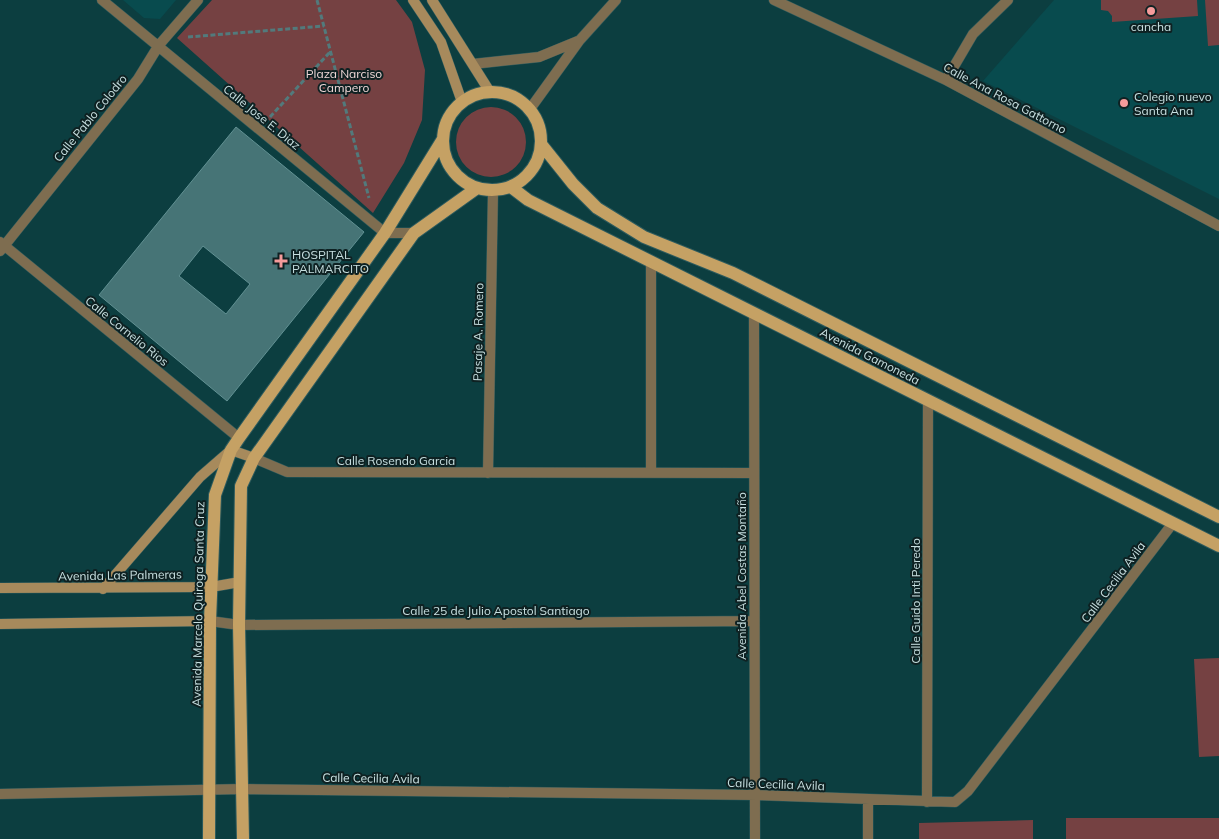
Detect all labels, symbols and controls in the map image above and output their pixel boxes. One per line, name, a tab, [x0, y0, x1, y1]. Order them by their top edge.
marker: cancha	[1145, 5, 1157, 17]
place label: cancha	[1131, 19, 1171, 34]
street label: Calle Ana Rosa Gattorno	[941, 59, 1069, 137]
park label: Plaza Narciso Campero	[306, 66, 382, 95]
street label: Calle Pablo Colodro	[50, 71, 130, 165]
street label: Calle Jose E. Diaz	[220, 81, 304, 153]
place label: Colegio nuevo Santa Ana	[1134, 89, 1212, 118]
marker: Colegio nuevo Santa Ana	[1118, 97, 1130, 109]
place label: HOSPITAL PALMARCITO	[292, 247, 369, 276]
marker: HOSPITAL PALMARCITO	[274, 254, 288, 268]
street label: Pasaje A. Romero	[470, 282, 486, 381]
street label: Calle Cornelio Rios	[82, 293, 172, 369]
street label: Avenida Gamoneda	[818, 324, 922, 388]
street label: Calle Rosendo Garcia	[337, 453, 455, 468]
street label: Avenida Abel Costas Montaño	[734, 492, 749, 660]
street label: Avenida Marcelo Quiroga Santa Cruz	[189, 501, 207, 707]
street label: Calle Guido Inti Peredo	[908, 538, 923, 664]
street label: Calle Cecilia Avila	[1078, 539, 1148, 625]
street label: Avenida Las Palmeras	[58, 566, 182, 584]
street label: Calle 25 de Julio Apostol Santiago	[402, 603, 590, 618]
street label: Calle Cecilia Avila	[322, 770, 420, 786]
street label: Calle Cecilia Avila	[727, 775, 825, 793]

